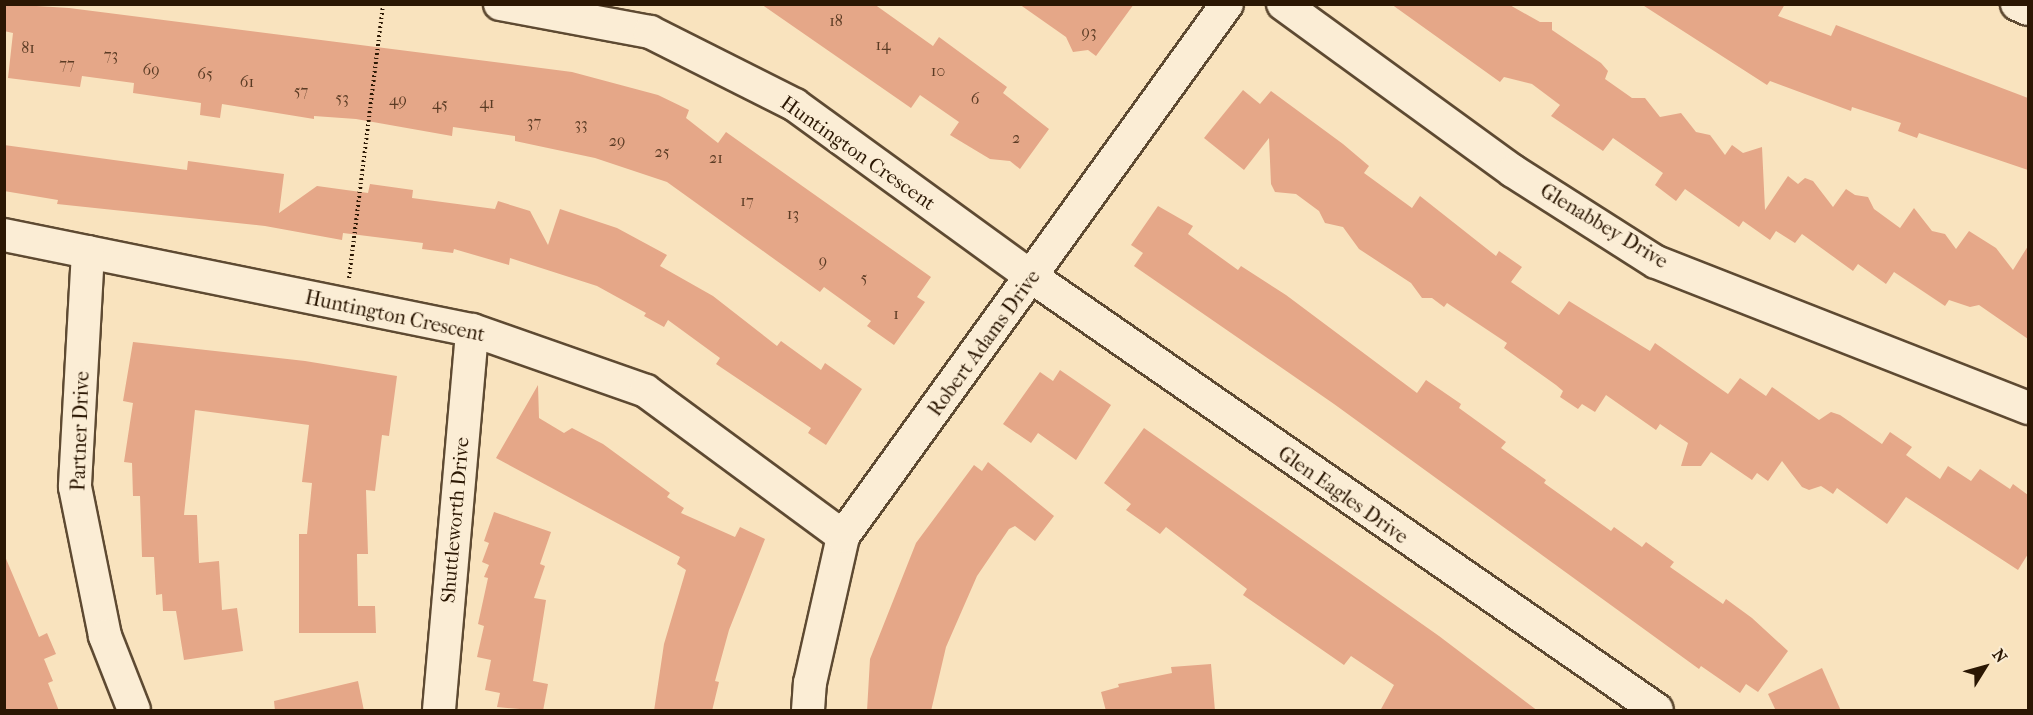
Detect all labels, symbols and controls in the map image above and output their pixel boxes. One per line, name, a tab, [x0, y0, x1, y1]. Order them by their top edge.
house number: 18	[829, 11, 843, 31]
house number: 93	[1082, 22, 1096, 42]
house number: 14	[875, 35, 891, 55]
house number: 81	[21, 38, 35, 58]
house number: 73	[104, 45, 118, 65]
house number: 77	[59, 54, 75, 74]
house number: 69	[142, 60, 160, 80]
house number: 10	[931, 61, 945, 81]
house number: 65	[197, 64, 213, 84]
house number: 61	[240, 72, 254, 92]
house number: 57	[294, 81, 308, 101]
house number: 53	[335, 88, 349, 108]
house number: 6	[971, 89, 979, 109]
house number: 49	[389, 90, 407, 110]
street label: Huntington Crescent	[776, 91, 940, 215]
house number: 41	[479, 93, 495, 113]
house number: 45	[432, 94, 448, 114]
house number: 37	[527, 112, 541, 132]
house number: 33	[574, 114, 588, 134]
house number: 2	[1012, 128, 1020, 148]
house number: 29	[609, 131, 625, 151]
house number: 25	[654, 142, 670, 162]
house number: 21	[709, 148, 723, 168]
street label: Glenabbey Drive	[1536, 178, 1672, 274]
house number: 17	[740, 191, 754, 211]
house number: 13	[787, 204, 799, 224]
house number: 9	[819, 251, 827, 271]
street label: Robert Adams Drive	[923, 265, 1045, 421]
house number: 5	[861, 268, 867, 288]
street label: Huntington Crescent	[303, 285, 487, 347]
house number: 1	[893, 304, 899, 324]
street label: Partner Drive	[66, 371, 94, 491]
street label: Shuttleworth Drive	[436, 436, 474, 604]
street label: Glen Eagles Drive	[1273, 441, 1413, 549]
north arrow	[1955, 637, 2015, 697]
text: N	[1989, 645, 2011, 666]

